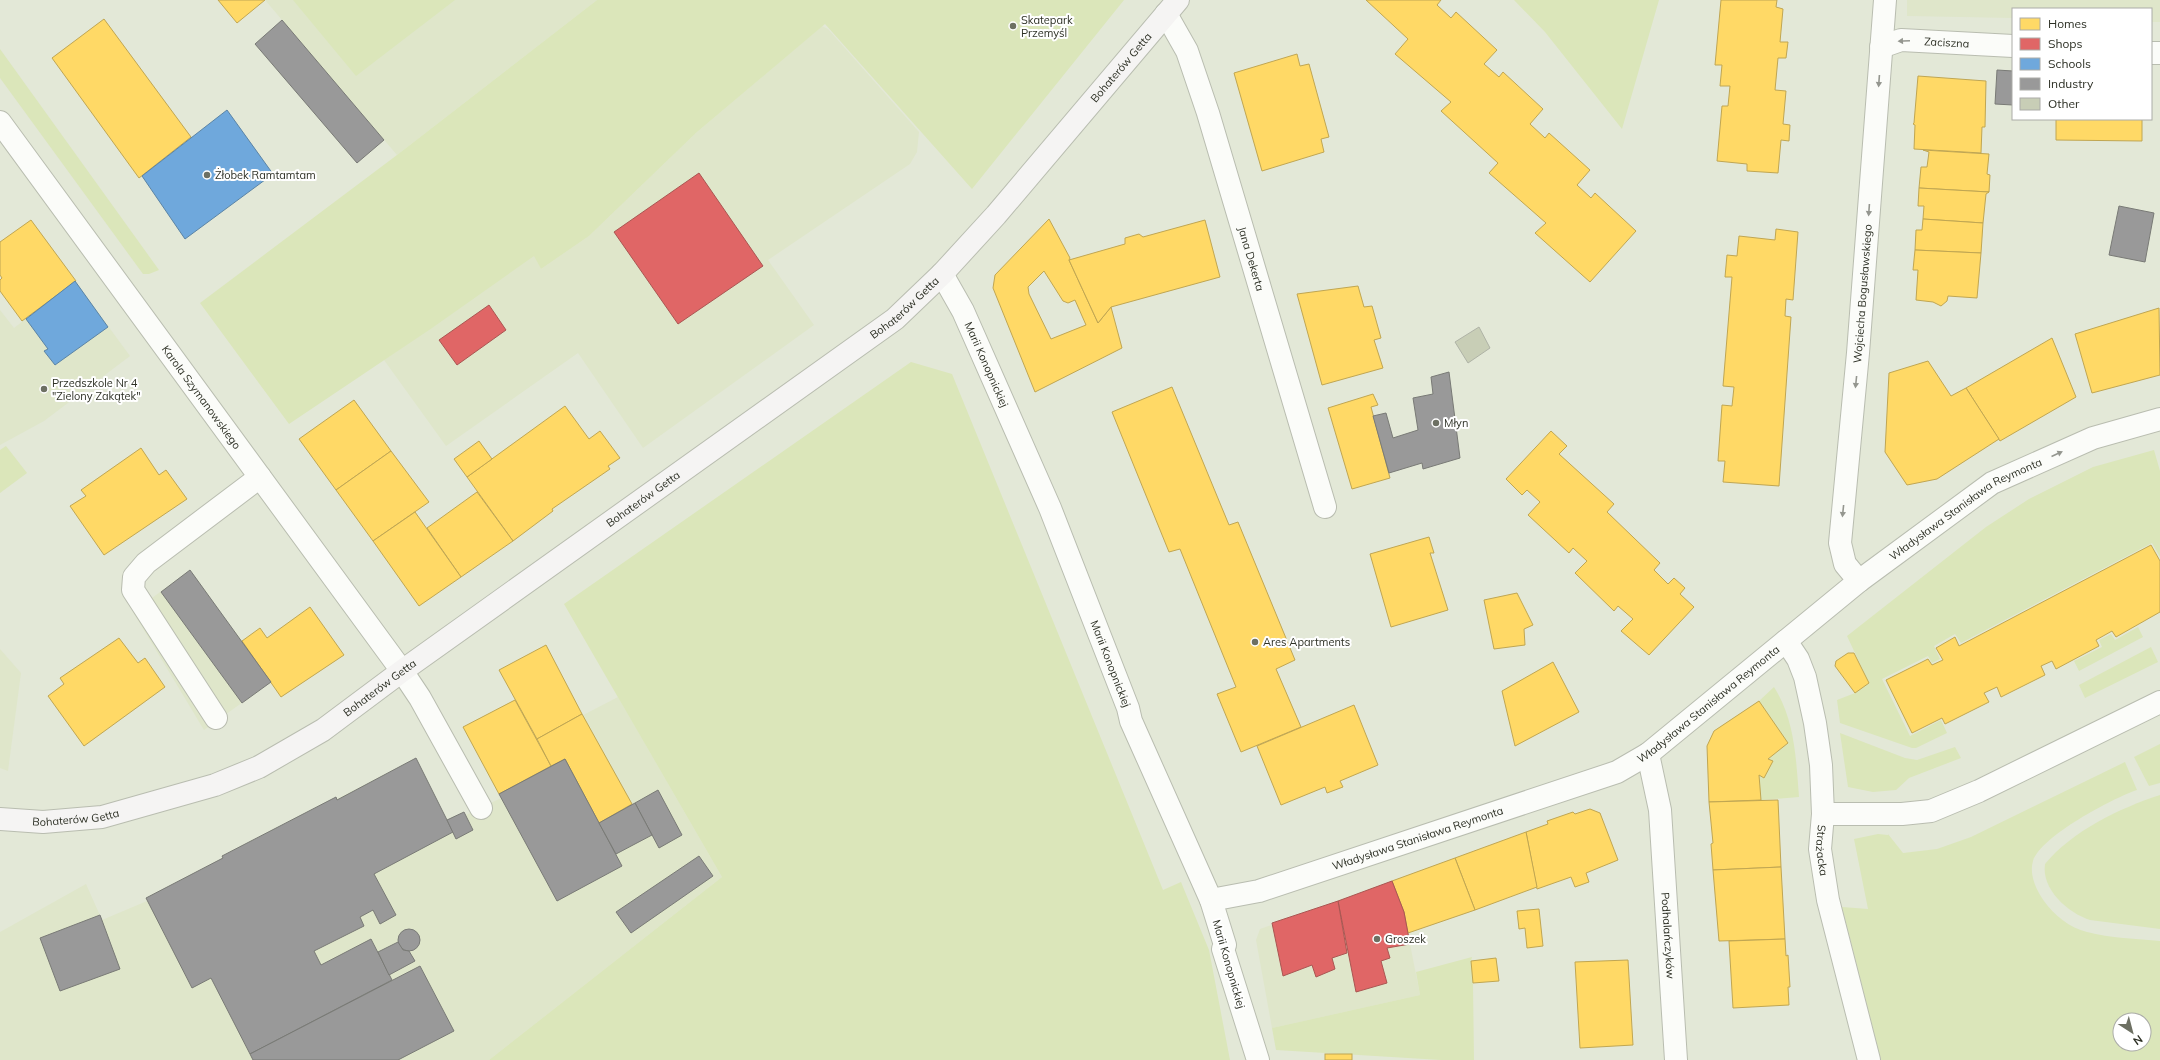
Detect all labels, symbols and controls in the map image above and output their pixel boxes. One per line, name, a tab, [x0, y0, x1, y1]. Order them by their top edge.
legend	[2012, 8, 2152, 120]
place label: Skatepark Przemyśl	[1021, 13, 1073, 40]
text: Homes	[2048, 16, 2087, 31]
marker: Skatepark Przemyśl	[1008, 21, 1018, 31]
street label: Bohaterów Getta	[1087, 30, 1155, 105]
street label: Zaciszna	[1924, 34, 1970, 51]
text: Shops	[2048, 36, 2083, 51]
one-way arrow	[1897, 38, 1910, 44]
text: Schools	[2048, 56, 2091, 71]
one-way arrow	[1875, 75, 1882, 87]
text: Industry	[2048, 76, 2094, 91]
text: Other	[2048, 96, 2080, 111]
place label: Żłobek Ramtamtam	[215, 168, 316, 182]
marker: Żłobek Ramtamtam	[202, 170, 212, 180]
one-way arrow	[1866, 204, 1873, 216]
street label: Wojciecha Bogusławskiego	[1850, 224, 1875, 364]
street label: Jana Dekerta	[1235, 225, 1267, 293]
street label: Bohaterów Getta	[867, 274, 942, 342]
street label: Marii Konopnickiej	[962, 320, 1012, 409]
street label: Karola Szymanowskiego	[159, 342, 244, 452]
place label: Przedszkole Nr 4 "Zielony Zakątek"	[52, 376, 140, 403]
one-way arrow	[1852, 376, 1859, 388]
marker: Przedszkole Nr 4 "Zielony Zakątek"	[39, 384, 49, 394]
place label: Młyn	[1444, 416, 1468, 430]
marker: Młyn	[1431, 418, 1441, 428]
one-way arrow	[2051, 451, 2062, 457]
street label: Władysława Stanisława Reymonta	[1887, 455, 2044, 563]
street label: Bohaterów Getta	[603, 468, 683, 530]
one-way arrow	[1840, 505, 1846, 517]
street label: Marii Konopnickiej	[1087, 618, 1134, 709]
place label: Ares Apartments	[1263, 635, 1350, 649]
marker: Ares Apartments	[1250, 637, 1260, 647]
street label: Władysława Stanisława Reymonta	[1634, 642, 1782, 766]
street label: Bohaterów Getta	[341, 656, 419, 719]
street label: Władysława Stanisława Reymonta	[1330, 803, 1505, 873]
street label: Bohaterów Getta	[32, 806, 121, 829]
street label: Strażacka	[1813, 824, 1831, 877]
street label: Podhalańczyków	[1658, 892, 1678, 980]
street label: Marii Konopnickiej	[1210, 918, 1248, 1010]
place label: Groszek	[1385, 932, 1426, 946]
marker: Groszek	[1372, 934, 1382, 944]
north arrow	[2112, 1012, 2152, 1052]
text: N	[2130, 1032, 2145, 1048]

